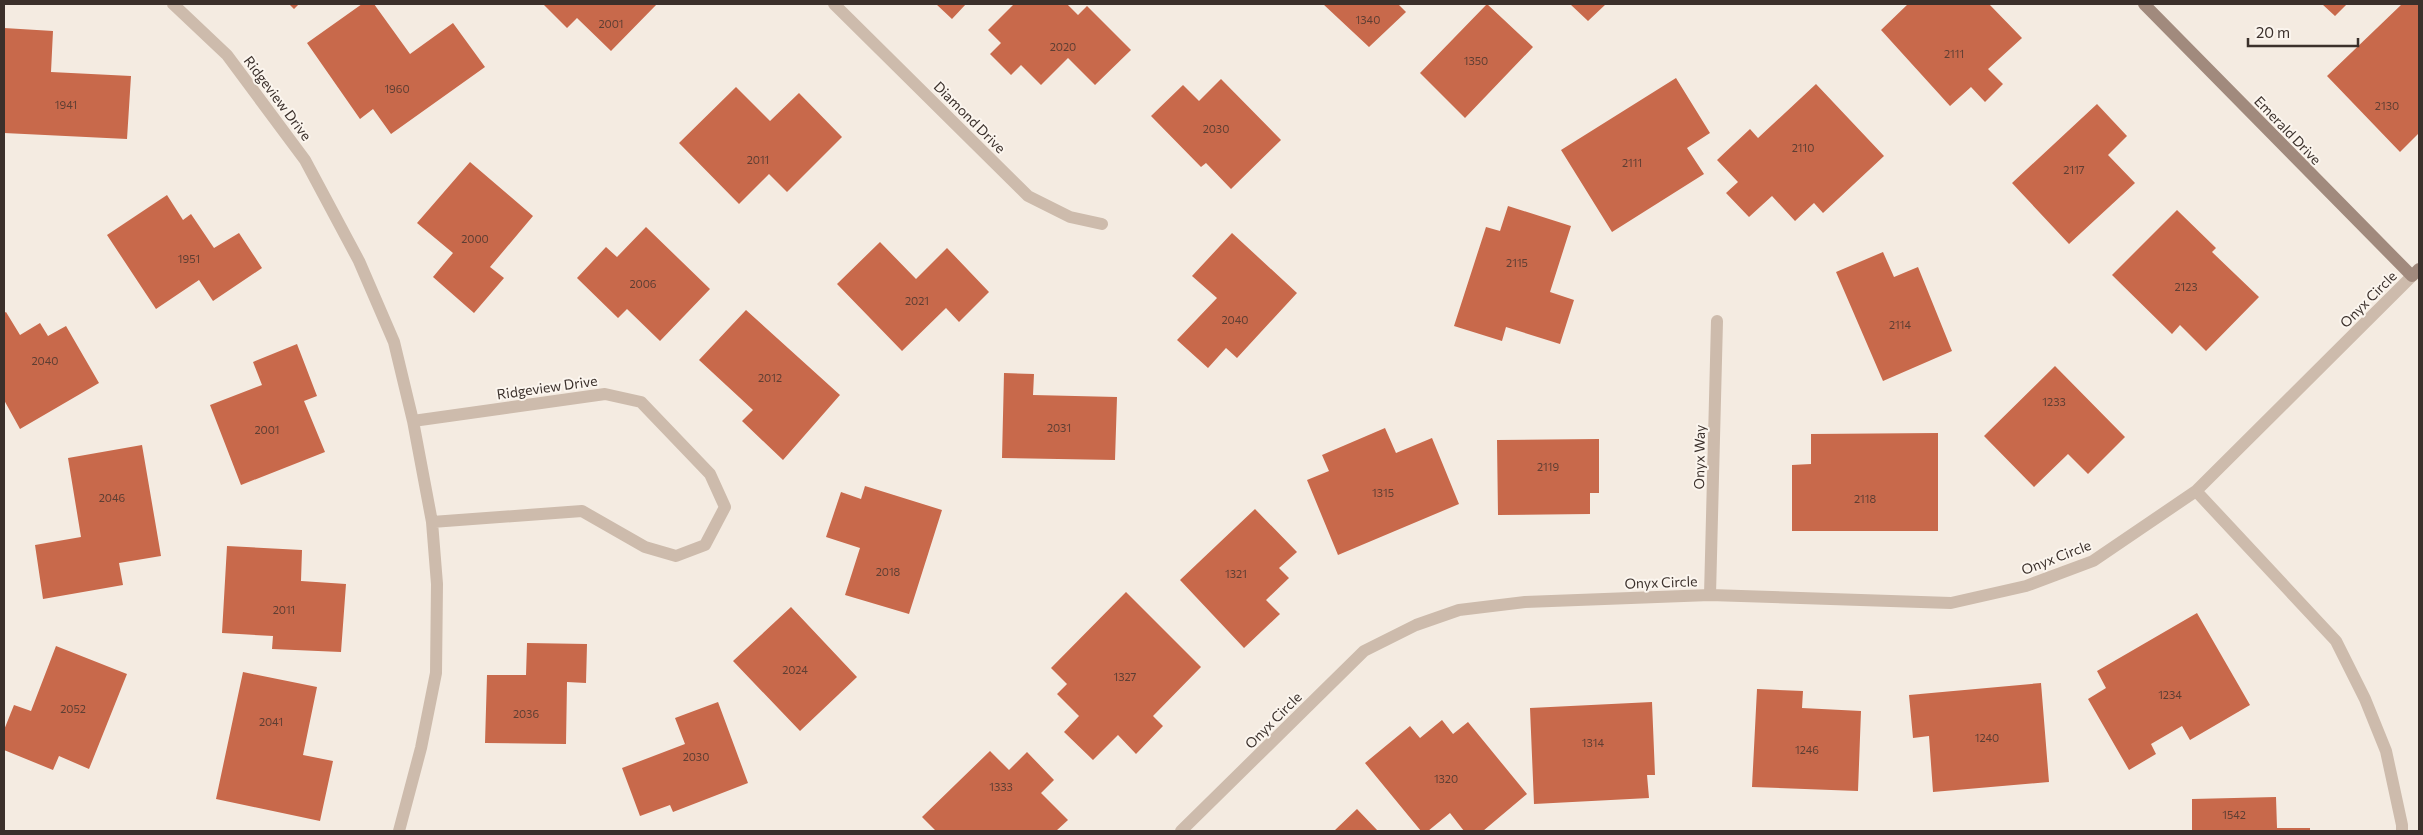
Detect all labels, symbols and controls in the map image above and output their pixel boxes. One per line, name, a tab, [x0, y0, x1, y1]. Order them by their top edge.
house number: 1340	[1356, 13, 1380, 26]
scale bar	[2248, 15, 2358, 47]
house number: 2001	[598, 17, 624, 30]
text: 20 m	[2256, 23, 2290, 41]
house number: 2020	[1050, 40, 1076, 53]
house number: 2111	[1944, 47, 1964, 60]
street label: Ridgeview Drive	[241, 52, 315, 144]
house number: 1350	[1464, 54, 1488, 67]
street label: Diamond Drive	[931, 78, 1009, 156]
house number: 1960	[384, 82, 410, 95]
street label: Emerald Drive	[2251, 92, 2325, 168]
house number: 1941	[55, 98, 77, 111]
house number: 2130	[2375, 99, 2399, 112]
house number: 2030	[1203, 122, 1229, 135]
house number: 2110	[1792, 141, 1814, 154]
house number: 2011	[747, 153, 769, 166]
house number: 2111	[1622, 156, 1642, 169]
house number: 2117	[2063, 163, 2085, 176]
house number: 2000	[461, 232, 489, 245]
house number: 1951	[178, 252, 200, 265]
house number: 2115	[1506, 256, 1528, 269]
street label: Onyx Circle	[2336, 267, 2400, 331]
house number: 2006	[629, 277, 657, 290]
house number: 2123	[2174, 280, 2198, 293]
house number: 2021	[905, 294, 929, 307]
house number: 2040	[1221, 313, 1249, 326]
house number: 2114	[1889, 318, 1911, 331]
house number: 2040	[31, 354, 59, 367]
house number: 2012	[758, 371, 782, 384]
street label: Ridgeview Drive	[496, 372, 598, 402]
house number: 1233	[2042, 395, 2066, 408]
house number: 2031	[1047, 421, 1071, 434]
house number: 2001	[254, 423, 280, 436]
street label: Onyx Way	[1690, 425, 1708, 489]
house number: 2119	[1537, 460, 1559, 473]
house number: 1315	[1372, 486, 1394, 499]
house number: 2046	[99, 491, 126, 504]
house number: 2118	[1854, 492, 1876, 505]
street label: Onyx Circle	[2019, 536, 2093, 578]
house number: 2018	[876, 565, 901, 578]
house number: 1321	[1225, 567, 1247, 580]
street label: Onyx Circle	[1624, 572, 1698, 592]
house number: 2011	[273, 603, 295, 616]
house number: 2024	[782, 663, 808, 676]
house number: 1327	[1114, 670, 1137, 683]
street label: Onyx Circle	[1241, 688, 1305, 752]
house number: 1234	[2158, 688, 2182, 701]
house number: 2052	[60, 702, 86, 715]
house number: 2036	[513, 707, 539, 720]
house number: 2041	[259, 715, 283, 728]
house number: 1240	[1975, 731, 1999, 744]
house number: 1314	[1582, 736, 1605, 749]
house number: 1246	[1795, 743, 1819, 756]
house number: 2030	[683, 750, 709, 763]
house number: 1320	[1434, 772, 1458, 785]
house number: 1333	[989, 780, 1013, 793]
house number: 1542	[2222, 808, 2246, 821]

